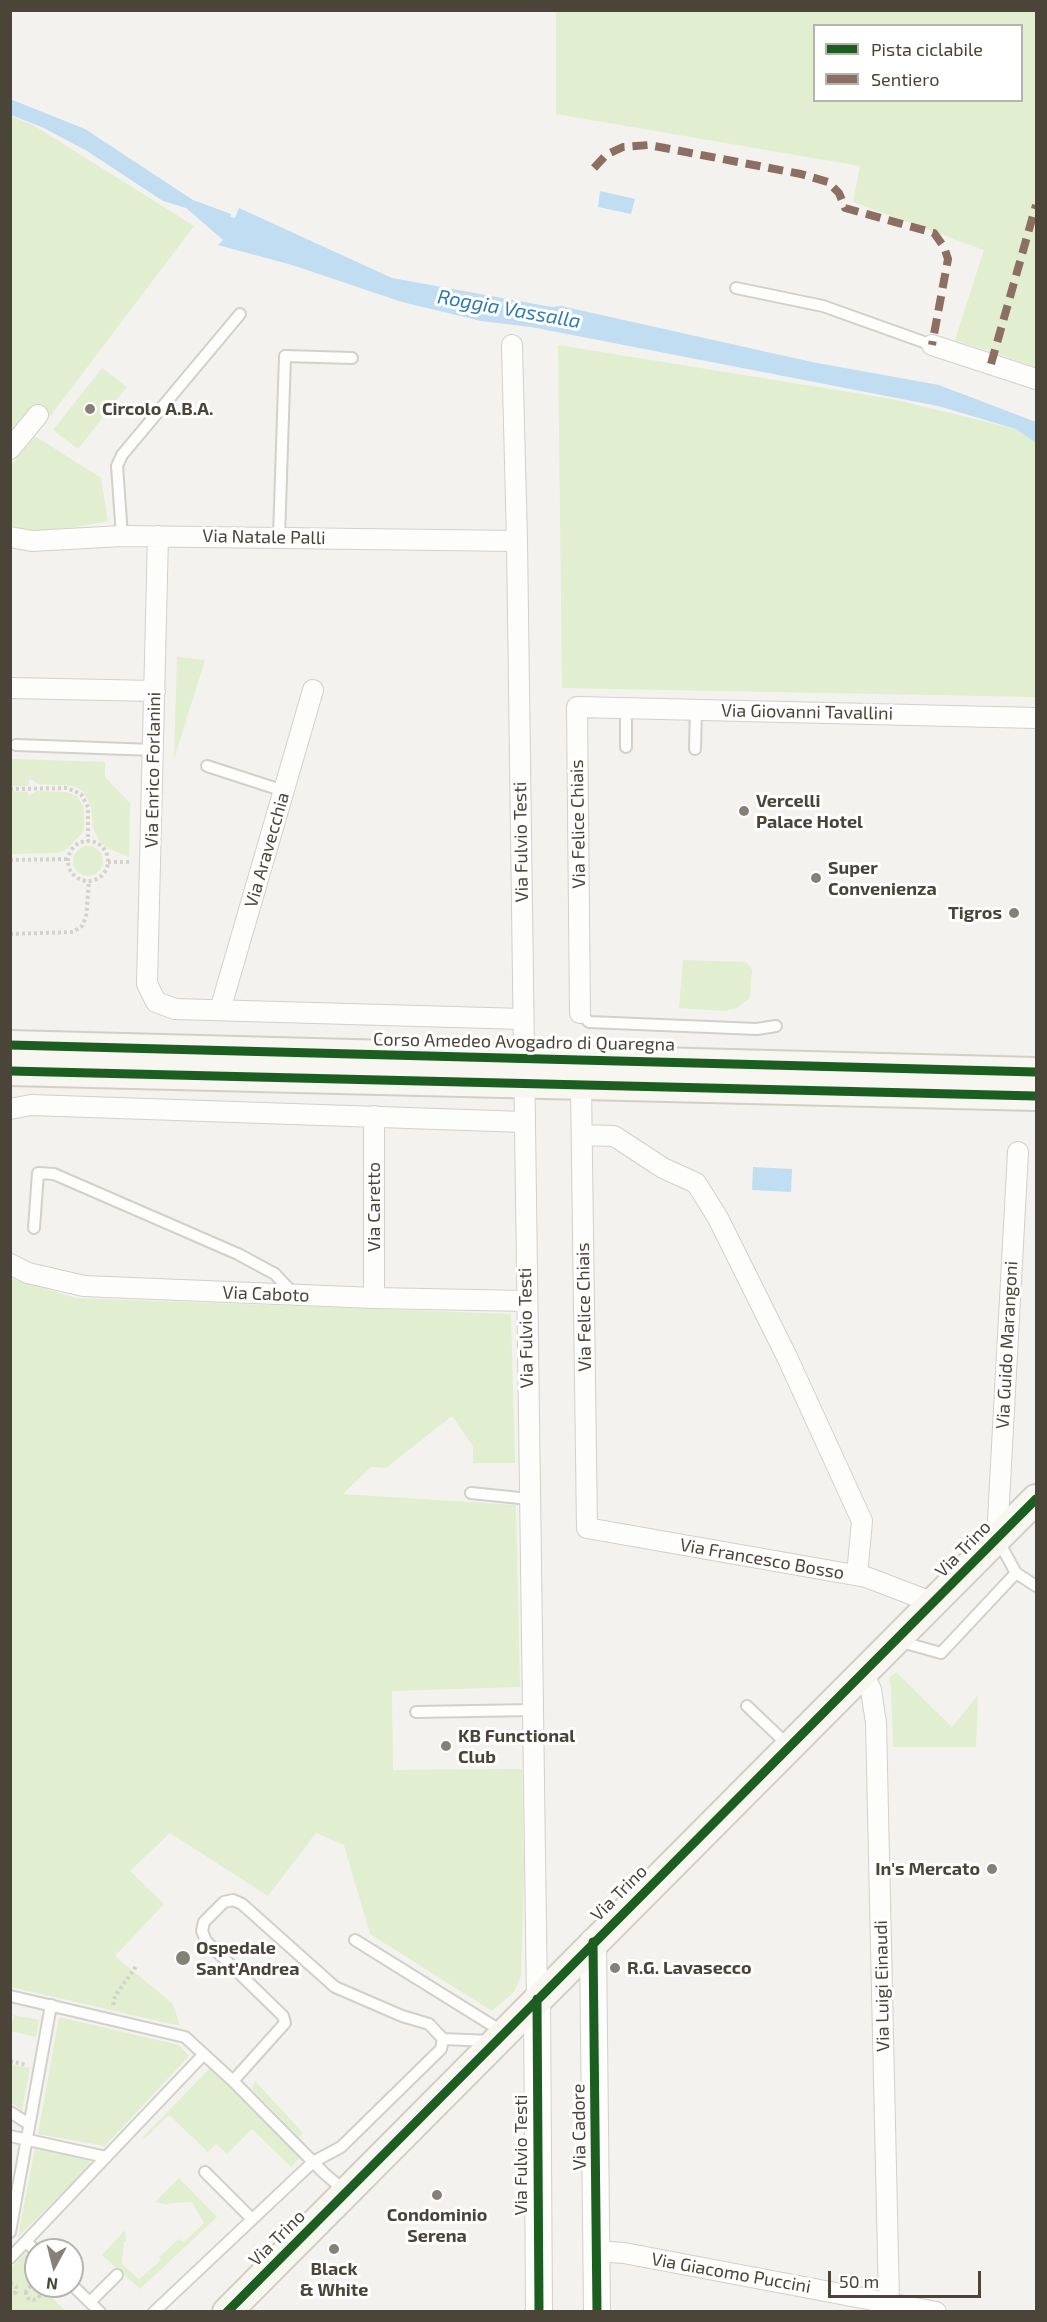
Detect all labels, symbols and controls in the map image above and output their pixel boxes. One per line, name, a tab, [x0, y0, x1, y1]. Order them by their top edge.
legend	[813, 24, 1023, 102]
text: Pista ciclabile	[871, 38, 983, 60]
text: Sentiero	[871, 68, 939, 90]
water label: Roggia Vassalla	[435, 285, 583, 333]
place label: Circolo A.B.A.	[102, 398, 213, 420]
marker: Circolo A.B.A.	[83, 402, 97, 416]
street label: Via Natale Palli	[202, 525, 326, 549]
street label: Via Enrico Forlanini	[141, 692, 165, 848]
street label: Via Giovanni Tavallini	[721, 700, 893, 724]
street label: Via Felice Chiais	[566, 759, 590, 889]
street label: Via Fulvio Testi	[509, 781, 533, 903]
street label: Via Aravecchia	[240, 790, 294, 910]
place label: Vercelli Palace Hotel	[756, 790, 863, 832]
marker: Vercelli Palace Hotel	[737, 804, 751, 818]
place label: Super Convenienza	[828, 857, 937, 900]
marker: Super Convenienza	[809, 871, 823, 885]
place label: Tigros	[948, 902, 1002, 924]
marker: Tigros	[1007, 906, 1021, 920]
street label: Corso Amedeo Avogadro di Quaregna	[373, 1029, 675, 1055]
street label: Via Caretto	[363, 1162, 385, 1252]
street label: Via Felice Chiais	[572, 1242, 596, 1372]
street label: Via Guido Marangoni	[992, 1260, 1022, 1430]
street label: Via Fulvio Testi	[514, 1267, 538, 1389]
street label: Via Caboto	[222, 1282, 310, 1306]
street label: Via Trino	[931, 1516, 995, 1582]
street label: Via Francesco Bosso	[678, 1534, 846, 1584]
place label: KB Functional Club	[458, 1725, 575, 1768]
marker: KB Functional Club	[439, 1739, 453, 1753]
place label: In's Mercato	[875, 1858, 980, 1880]
street label: Via Trino	[586, 1860, 652, 1926]
marker: In's Mercato	[985, 1862, 999, 1876]
street label: Via Luigi Einaudi	[870, 1920, 894, 2052]
place label: Ospedale Sant'Andrea	[196, 1937, 299, 1980]
marker: Ospedale Sant'Andrea	[174, 1949, 192, 1967]
place label: R.G. Lavasecco	[627, 1957, 752, 1979]
marker: R.G. Lavasecco	[608, 1961, 622, 1975]
street label: Via Cadore	[567, 2083, 591, 2171]
street label: Via Fulvio Testi	[510, 2095, 532, 2215]
marker: Condominio Serena	[430, 2188, 444, 2202]
place label: Condominio Serena	[387, 2204, 487, 2246]
street label: Via Trino	[244, 2205, 310, 2271]
north arrow	[24, 2238, 84, 2298]
marker: Black & White	[327, 2242, 341, 2256]
street label: Via Giacomo Puccini	[650, 2248, 812, 2298]
place label: Black & White	[300, 2258, 368, 2300]
scale bar	[831, 2259, 984, 2297]
text: 50 m	[839, 2270, 879, 2292]
text: N	[45, 2274, 59, 2295]

